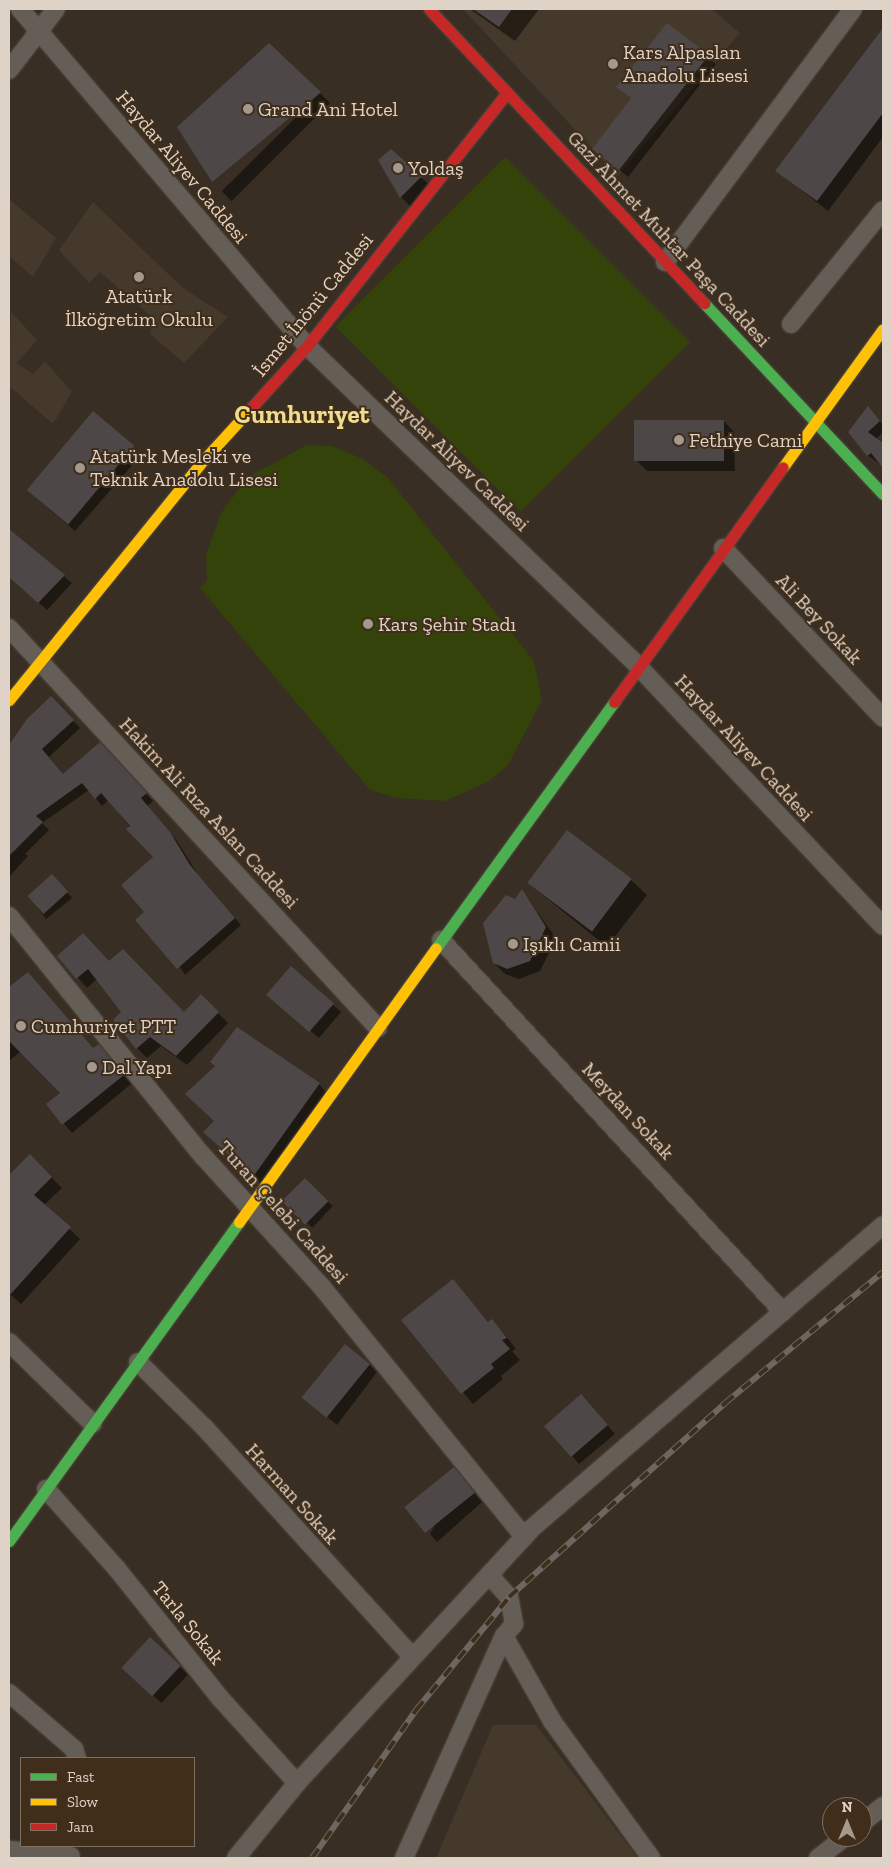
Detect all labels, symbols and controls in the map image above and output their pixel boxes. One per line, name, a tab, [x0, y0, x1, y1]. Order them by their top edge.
place label: Kars Alpaslan Anadolu Lisesi	[623, 40, 748, 87]
marker: Kars Alpaslan Anadolu Lisesi	[607, 58, 619, 70]
street label: Haydar Aliyev Caddesi	[111, 85, 253, 249]
place label: Grand Ani Hotel	[258, 97, 398, 121]
marker: Grand Ani Hotel	[242, 103, 254, 115]
street label: Gazi Ahmet Muhtar Paşa Caddesi	[562, 126, 776, 352]
place label: Yoldaş	[408, 156, 464, 180]
marker: Yoldaş	[392, 162, 404, 174]
street label: İsmet İnönü Caddesi	[248, 229, 378, 381]
marker: Atatürk İlköğretim Okulu	[133, 271, 145, 283]
place label: Atatürk İlköğretim Okulu	[65, 285, 213, 332]
street label: Haydar Aliyev Caddesi	[379, 385, 535, 537]
district label: Cumhuriyet	[235, 399, 369, 429]
place label: Fethiye Cami	[689, 428, 802, 452]
marker: Fethiye Cami	[673, 434, 685, 446]
place label: Atatürk Mesleki ve Teknik Anadolu Lisesi	[90, 444, 278, 491]
marker: Atatürk Mesleki ve Teknik Anadolu Lisesi	[74, 462, 86, 474]
street label: Ali Bey Sokak	[771, 569, 867, 669]
place label: Kars Şehir Stadı	[378, 612, 516, 636]
marker: Kars Şehir Stadı	[362, 618, 374, 630]
street label: Haydar Aliyev Caddesi	[669, 669, 819, 827]
street label: Hakim Ali Rıza Aslan Caddesi	[114, 712, 304, 914]
place label: Işıklı Camii	[523, 932, 621, 956]
marker: Işıklı Camii	[507, 938, 519, 950]
place label: Cumhuriyet PTT	[31, 1014, 176, 1038]
marker: Cumhuriyet PTT	[15, 1020, 27, 1032]
place label: Dal Yapı	[102, 1055, 173, 1079]
street label: Meydan Sokak	[577, 1057, 679, 1165]
marker: Dal Yapı	[86, 1061, 98, 1073]
street label: Turan Çelebi Caddesi	[213, 1136, 353, 1288]
street label: Harman Sokak	[241, 1439, 343, 1549]
street label: Tarla Sokak	[147, 1576, 229, 1670]
legend	[20, 1757, 195, 1847]
text: Fast	[67, 1768, 95, 1786]
text: Slow	[67, 1793, 98, 1811]
north arrow	[822, 1797, 872, 1847]
text: N	[842, 1799, 852, 1816]
text: Jam	[67, 1818, 94, 1836]

